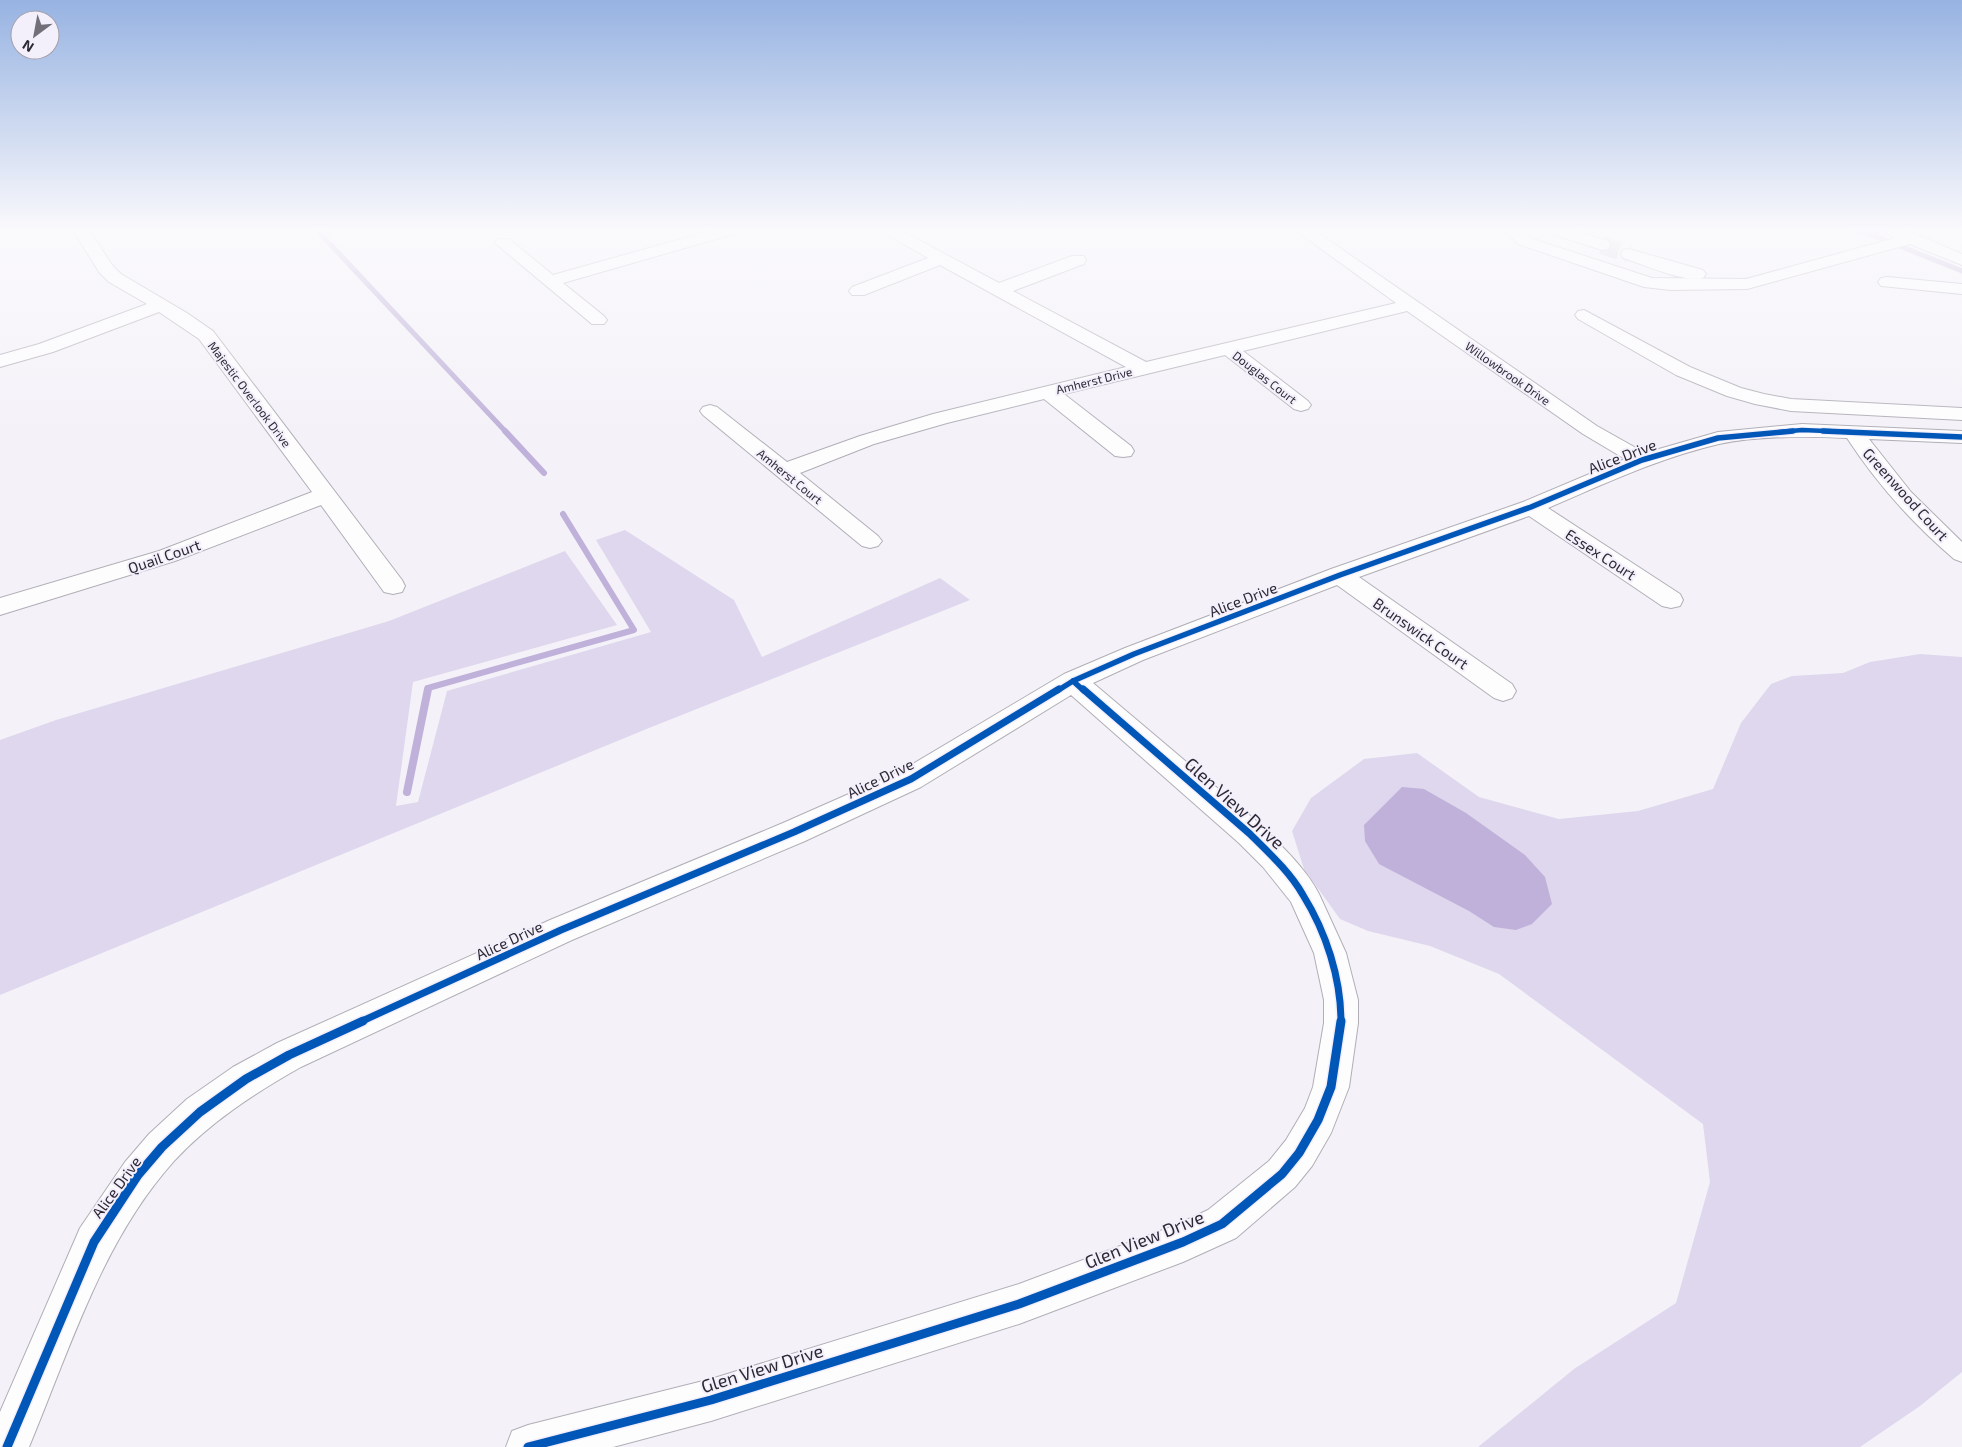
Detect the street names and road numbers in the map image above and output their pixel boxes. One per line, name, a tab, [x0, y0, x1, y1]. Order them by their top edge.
street label: Majestic Overlook Drive	[205, 338, 294, 450]
street label: Willowbrook Drive	[1463, 338, 1553, 408]
street label: Douglas Court	[1230, 348, 1300, 407]
street label: Amherst Drive	[1054, 364, 1134, 396]
street label: Alice Drive	[1585, 435, 1659, 477]
street label: Greenwood Court	[1860, 444, 1953, 544]
street label: Amherst Court	[755, 446, 826, 507]
street label: Essex Court	[1562, 525, 1640, 584]
street label: Quail Court	[125, 535, 203, 578]
street label: Alice Drive	[1206, 578, 1280, 620]
street label: Brunswick Court	[1370, 594, 1472, 673]
street label: Glen View Drive	[1181, 752, 1289, 854]
street label: Alice Drive	[844, 754, 916, 802]
street label: Alice Drive	[473, 917, 545, 963]
street label: Alice Drive	[88, 1153, 144, 1221]
street label: Glen View Drive	[1081, 1205, 1207, 1273]
street label: Glen View Drive	[698, 1339, 826, 1397]

